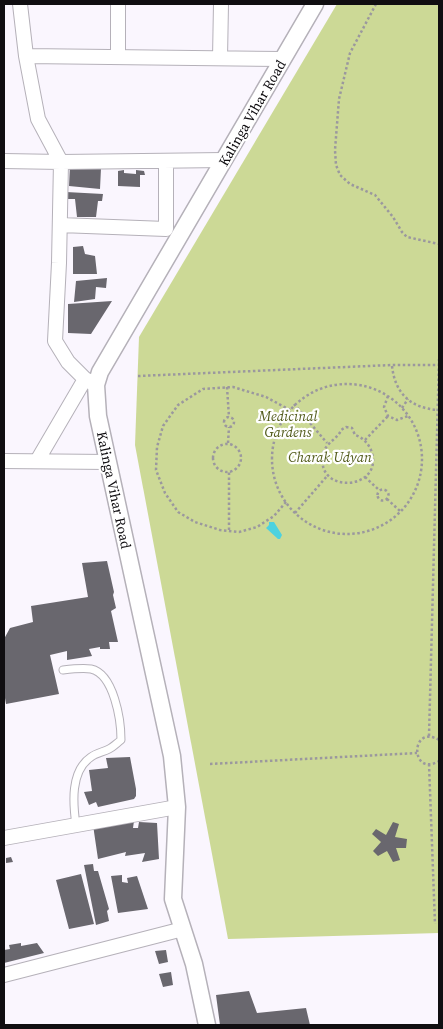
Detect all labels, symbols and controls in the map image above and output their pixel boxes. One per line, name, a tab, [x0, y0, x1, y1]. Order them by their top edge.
street label: Kalinga Vihar Road	[213, 56, 291, 170]
park label: Medicinal Gardens	[258, 406, 318, 442]
street label: Kalinga Vihar Road	[92, 429, 136, 551]
park label: Charak Udyan	[288, 447, 372, 467]

